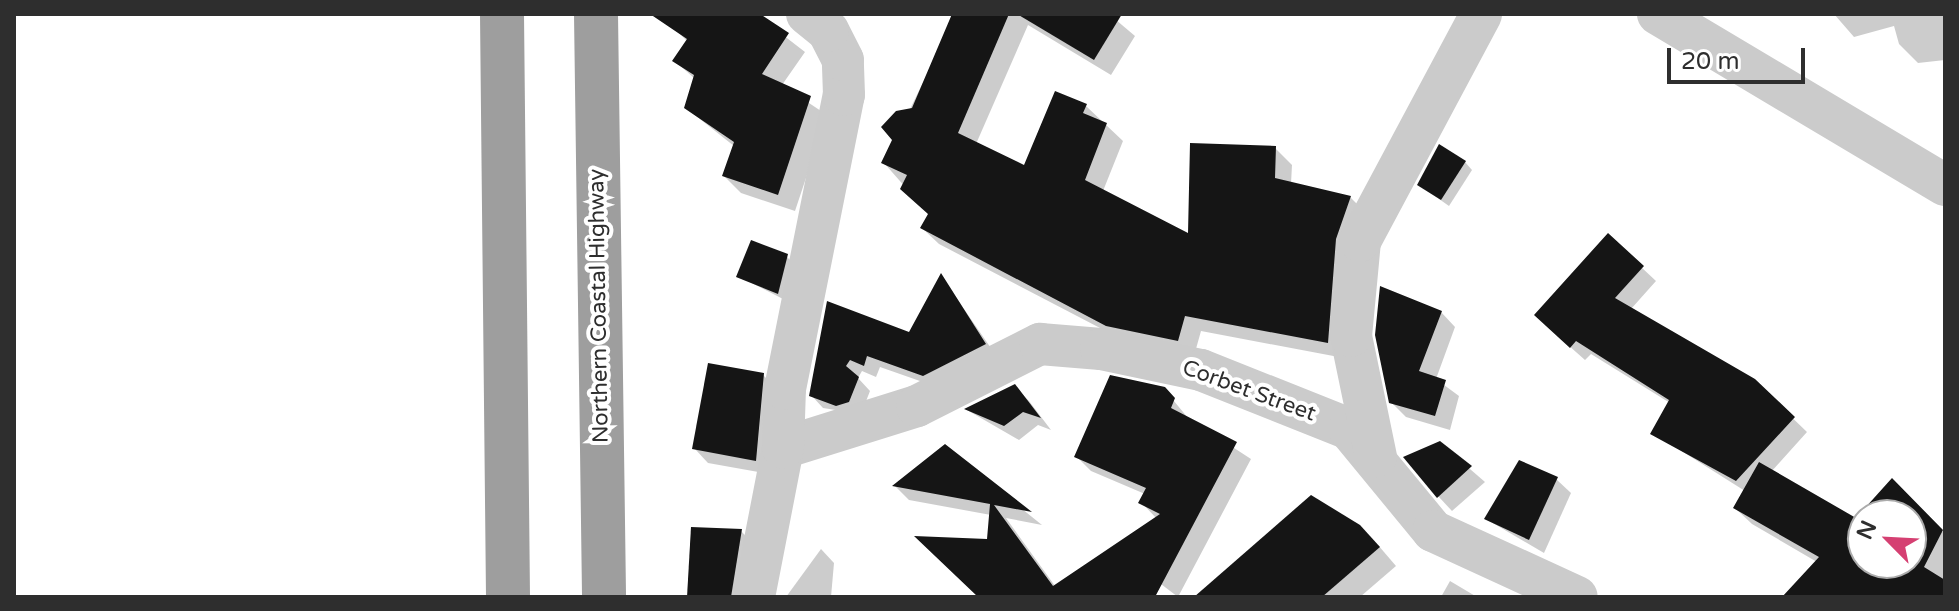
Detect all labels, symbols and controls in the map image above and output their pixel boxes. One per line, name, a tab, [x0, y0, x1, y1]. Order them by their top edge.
scale bar	[1671, 32, 1809, 82]
text: 20 m	[1681, 47, 1739, 76]
street label: Northern Coastal Highway	[583, 169, 615, 443]
street label: Corbet Street	[1179, 355, 1319, 427]
north arrow	[1847, 499, 1927, 579]
text: N	[1851, 517, 1882, 543]

